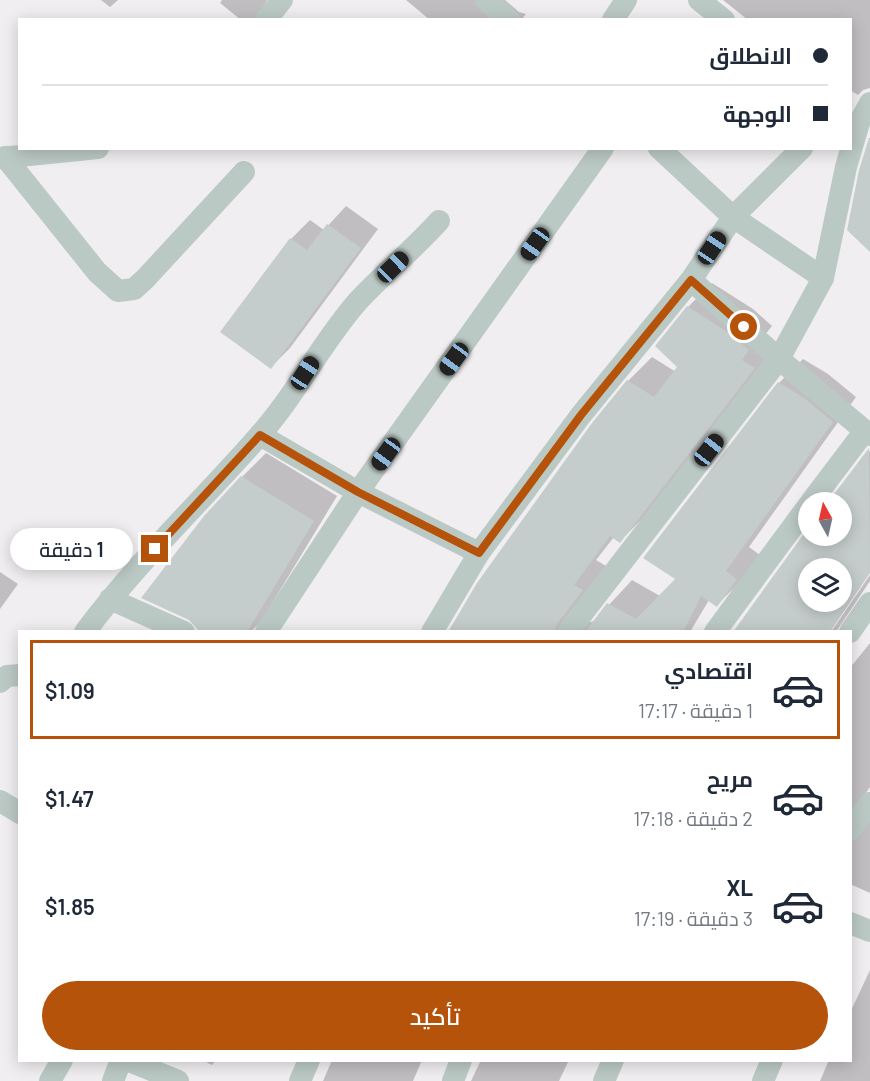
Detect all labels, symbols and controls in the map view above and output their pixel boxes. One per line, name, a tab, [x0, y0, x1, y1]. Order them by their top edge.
text: الانطلاق	[709, 42, 792, 68]
text: الوجهة	[723, 100, 792, 126]
car	[517, 224, 553, 264]
car	[694, 228, 730, 268]
car	[374, 248, 412, 286]
route start	[730, 313, 757, 340]
car	[436, 339, 472, 379]
car	[288, 353, 322, 393]
car	[691, 430, 727, 470]
car	[368, 434, 404, 474]
north arrow	[798, 492, 852, 546]
map controls	[798, 492, 852, 612]
callout: 1 دقيقة	[11, 528, 134, 570]
route end	[141, 535, 168, 562]
text: 1 دقيقة	[39, 537, 104, 561]
button: layers	[798, 558, 852, 612]
text: اقتصادي	[664, 657, 753, 683]
icon: car	[771, 663, 825, 717]
text: $1.09	[45, 677, 95, 703]
text: 1 دقيقة · 17:17	[638, 698, 753, 722]
text: مريح	[707, 765, 753, 791]
icon: car	[771, 771, 825, 825]
text: $1.47	[45, 785, 94, 811]
text: 2 دقيقة · 17:18	[633, 806, 753, 830]
text: XL	[727, 874, 753, 900]
icon: car	[771, 879, 825, 933]
text: $1.85	[45, 893, 95, 919]
text: 3 دقيقة · 17:19	[634, 906, 753, 930]
button: تأكيد	[42, 981, 828, 1050]

